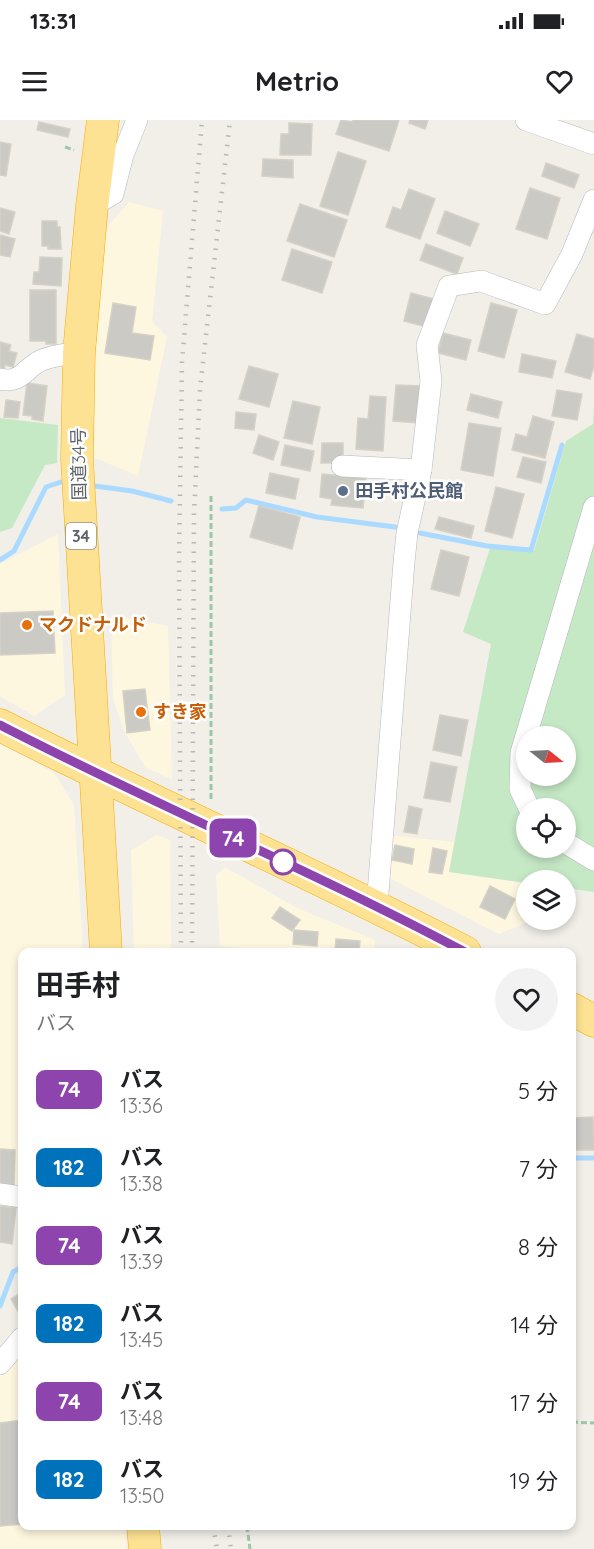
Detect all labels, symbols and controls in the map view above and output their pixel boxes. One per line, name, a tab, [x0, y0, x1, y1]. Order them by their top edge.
text: 13:31	[30, 7, 77, 35]
text: Metrio	[255, 64, 339, 98]
icon: menu	[18, 65, 51, 98]
icon: heart	[543, 65, 576, 98]
street label: 国道34号	[66, 427, 91, 501]
place label: 田手村公民館	[355, 479, 463, 502]
marker: 田手村公民館	[336, 484, 350, 498]
road number: 34	[66, 523, 96, 549]
place label: マクドナルド	[39, 613, 147, 636]
marker: マクドナルド	[20, 618, 34, 632]
place label: すき家	[153, 700, 207, 723]
marker: すき家	[134, 705, 148, 719]
north arrow	[516, 726, 576, 786]
map controls	[516, 726, 576, 930]
button: locate	[516, 798, 576, 858]
line badge: 74	[206, 818, 260, 858]
text: 74	[221, 825, 245, 851]
unlabelled marker	[270, 849, 296, 875]
button: layers	[516, 870, 576, 930]
text: 田手村	[36, 967, 120, 1002]
button: heart	[495, 968, 558, 1031]
text: バス	[36, 1010, 76, 1035]
text: バス	[120, 1065, 164, 1093]
text: 74	[57, 1076, 81, 1102]
text: 5 分	[518, 1077, 558, 1105]
text: 13:36	[120, 1093, 163, 1118]
text: バス	[120, 1143, 164, 1171]
text: 182	[53, 1154, 85, 1180]
text: 7 分	[519, 1155, 558, 1183]
text: 13:38	[120, 1171, 163, 1196]
text: バス	[120, 1221, 164, 1249]
text: 74	[57, 1232, 81, 1258]
text: 8 分	[518, 1233, 558, 1261]
text: 13:39	[120, 1249, 163, 1274]
text: バス	[120, 1299, 164, 1327]
text: 182	[53, 1310, 85, 1336]
text: 14 分	[511, 1311, 558, 1339]
text: 13:45	[120, 1327, 163, 1352]
text: バス	[120, 1377, 164, 1405]
text: 74	[57, 1388, 81, 1414]
text: 17 分	[511, 1389, 558, 1417]
text: 13:48	[120, 1405, 163, 1430]
text: バス	[120, 1455, 164, 1483]
text: 182	[53, 1466, 85, 1492]
text: 19 分	[510, 1467, 558, 1495]
text: 13:50	[120, 1483, 164, 1508]

